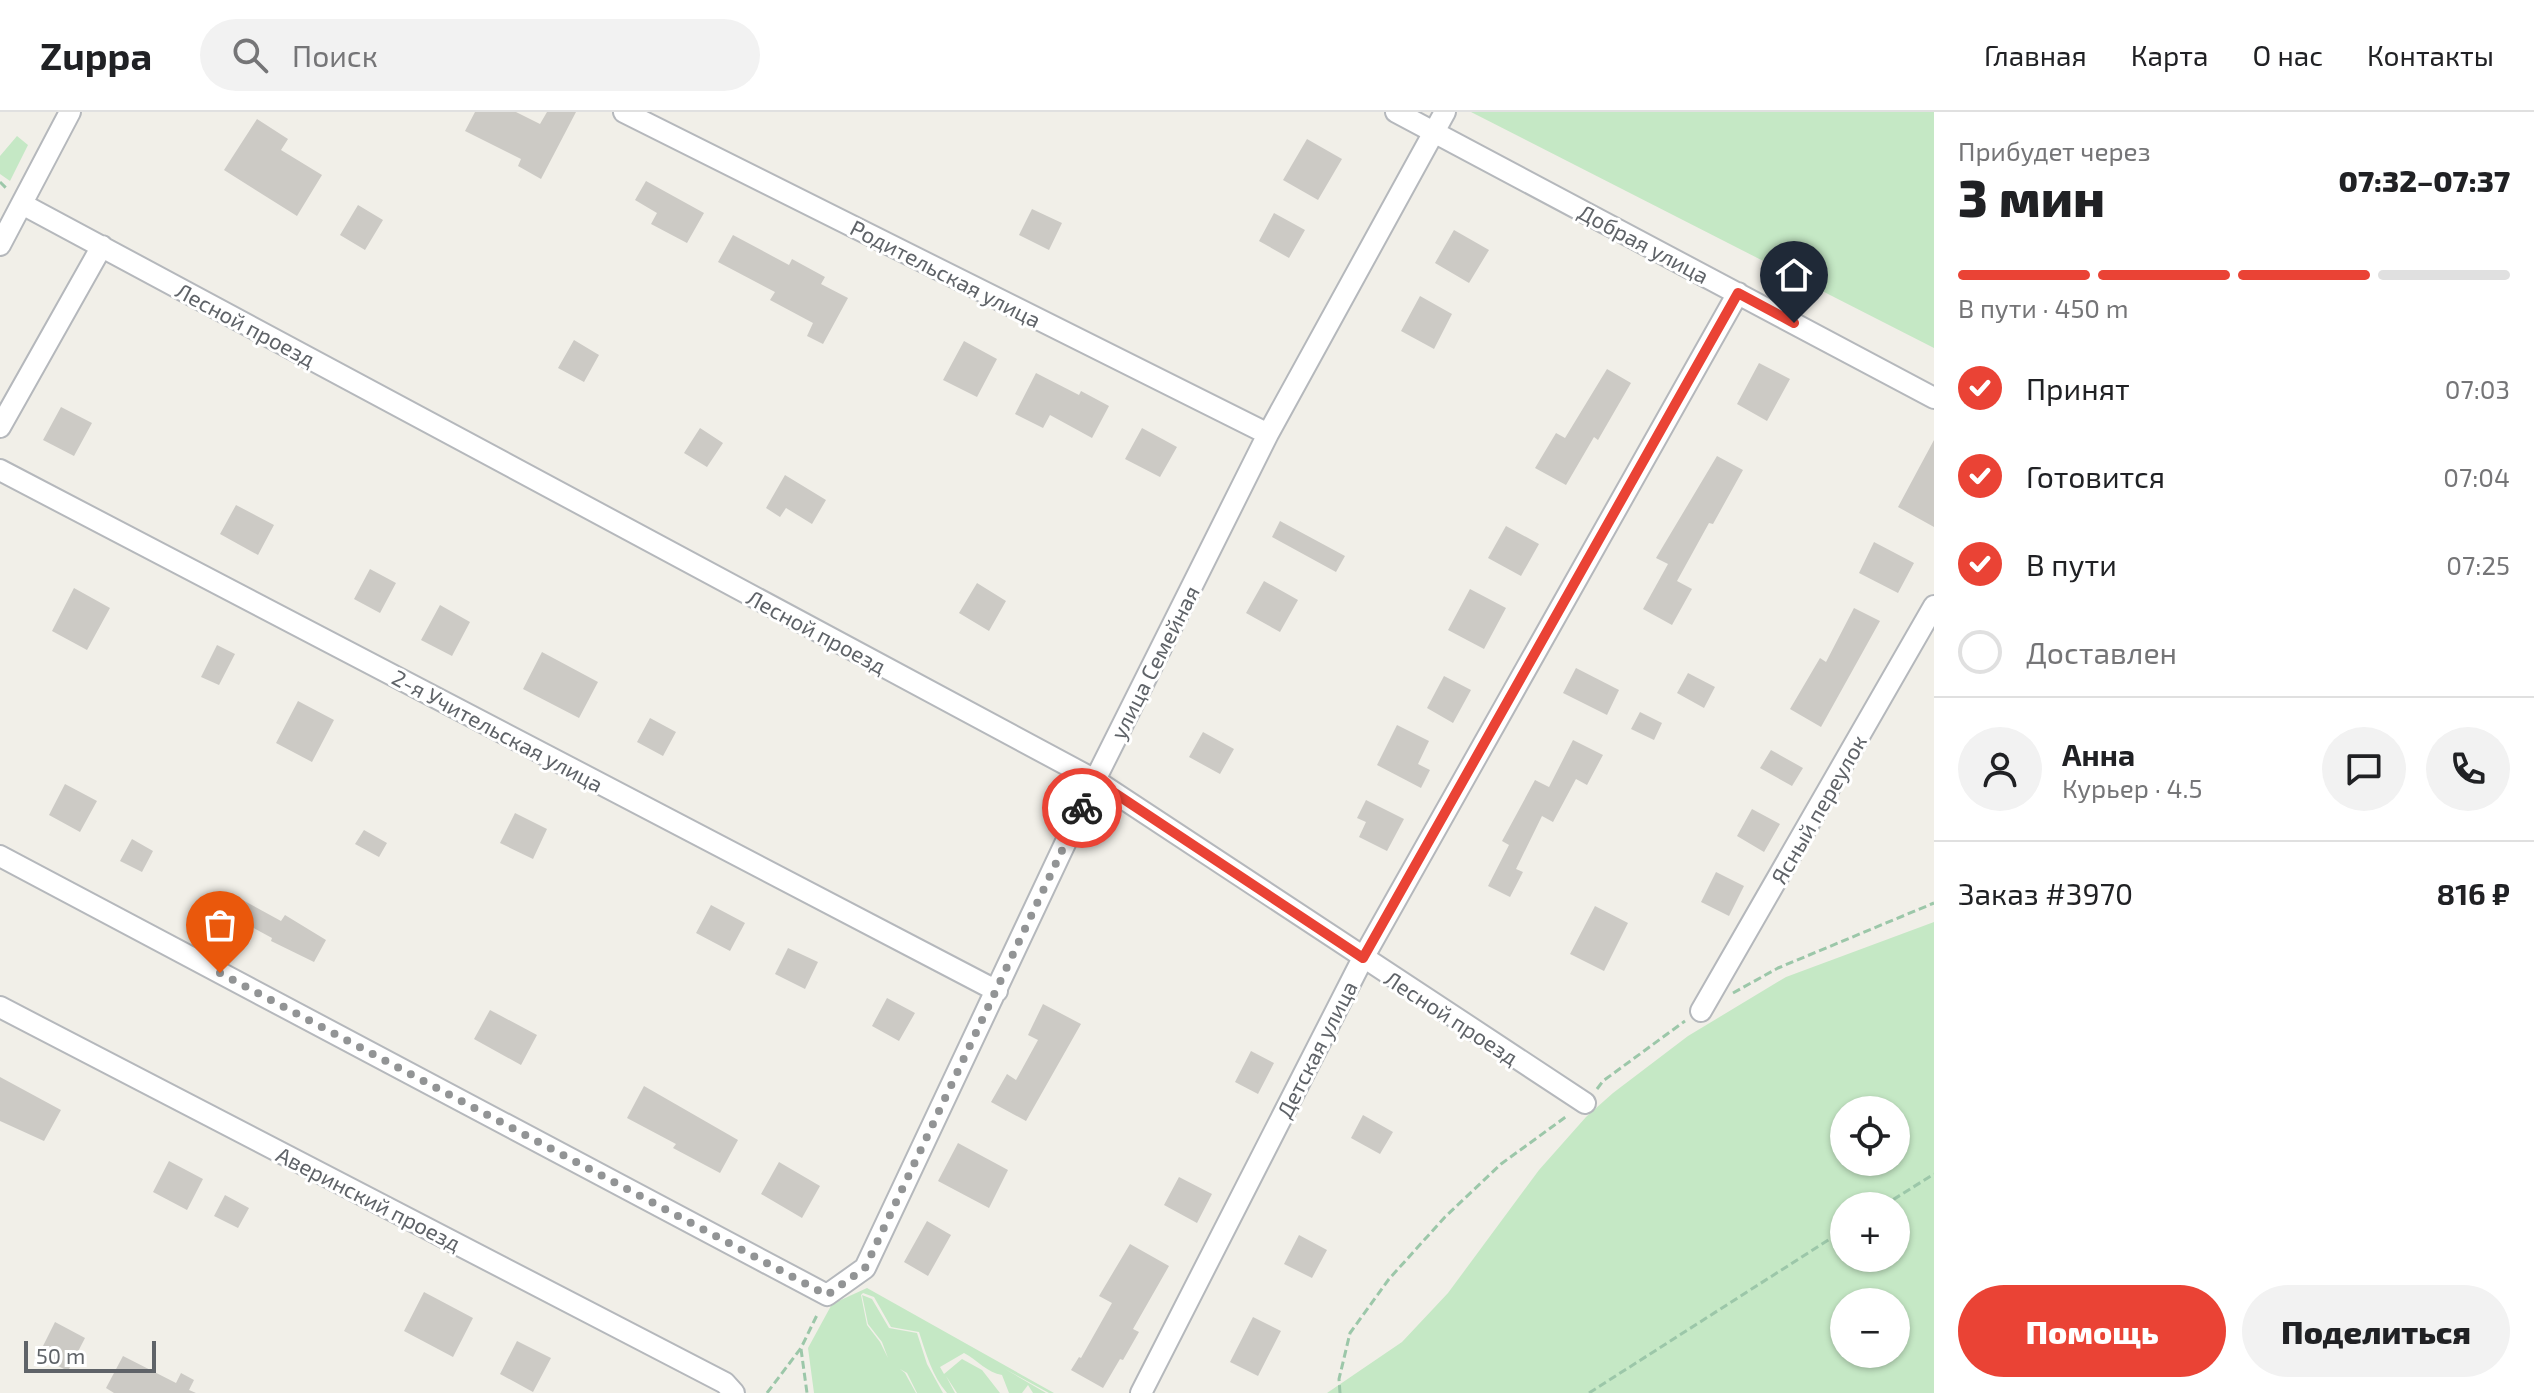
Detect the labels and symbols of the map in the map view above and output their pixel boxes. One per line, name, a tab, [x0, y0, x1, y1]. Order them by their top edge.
street label: Добрая улица	[1574, 198, 1714, 289]
street label: Родительская улица	[846, 214, 1046, 333]
pin	[1760, 241, 1828, 323]
street label: Лесной проезд	[172, 276, 320, 372]
street label: улица Семейная	[1104, 581, 1205, 744]
street label: Лесной проезд	[743, 583, 891, 679]
street label: 2-я Учительская улица	[388, 663, 608, 798]
street label: Ясный переулок	[1765, 730, 1872, 889]
courier	[1042, 768, 1122, 848]
pin	[186, 891, 254, 973]
street label: Лесной проезд	[1380, 964, 1524, 1070]
street label: Детская улица	[1270, 976, 1363, 1122]
street label: Аверинский проезд	[273, 1140, 466, 1256]
scale bar	[24, 1337, 156, 1373]

